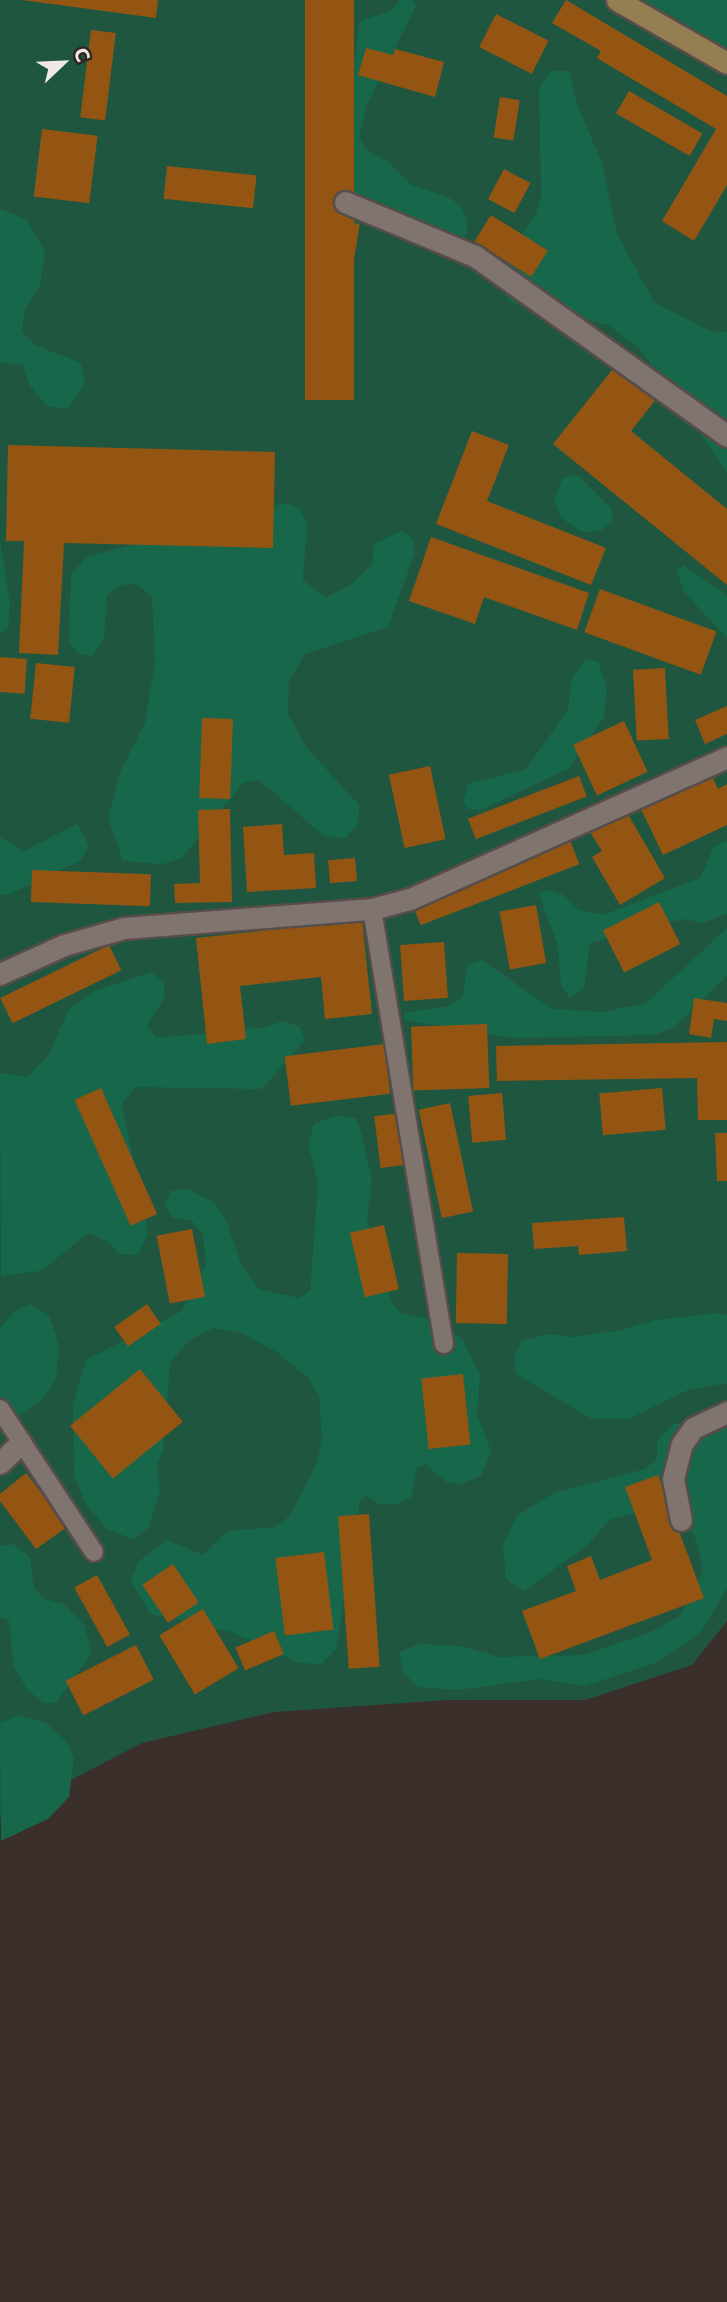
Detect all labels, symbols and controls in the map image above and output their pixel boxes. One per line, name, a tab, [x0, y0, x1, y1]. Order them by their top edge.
north arrow	[28, 28, 98, 98]
text: С	[70, 44, 96, 65]

